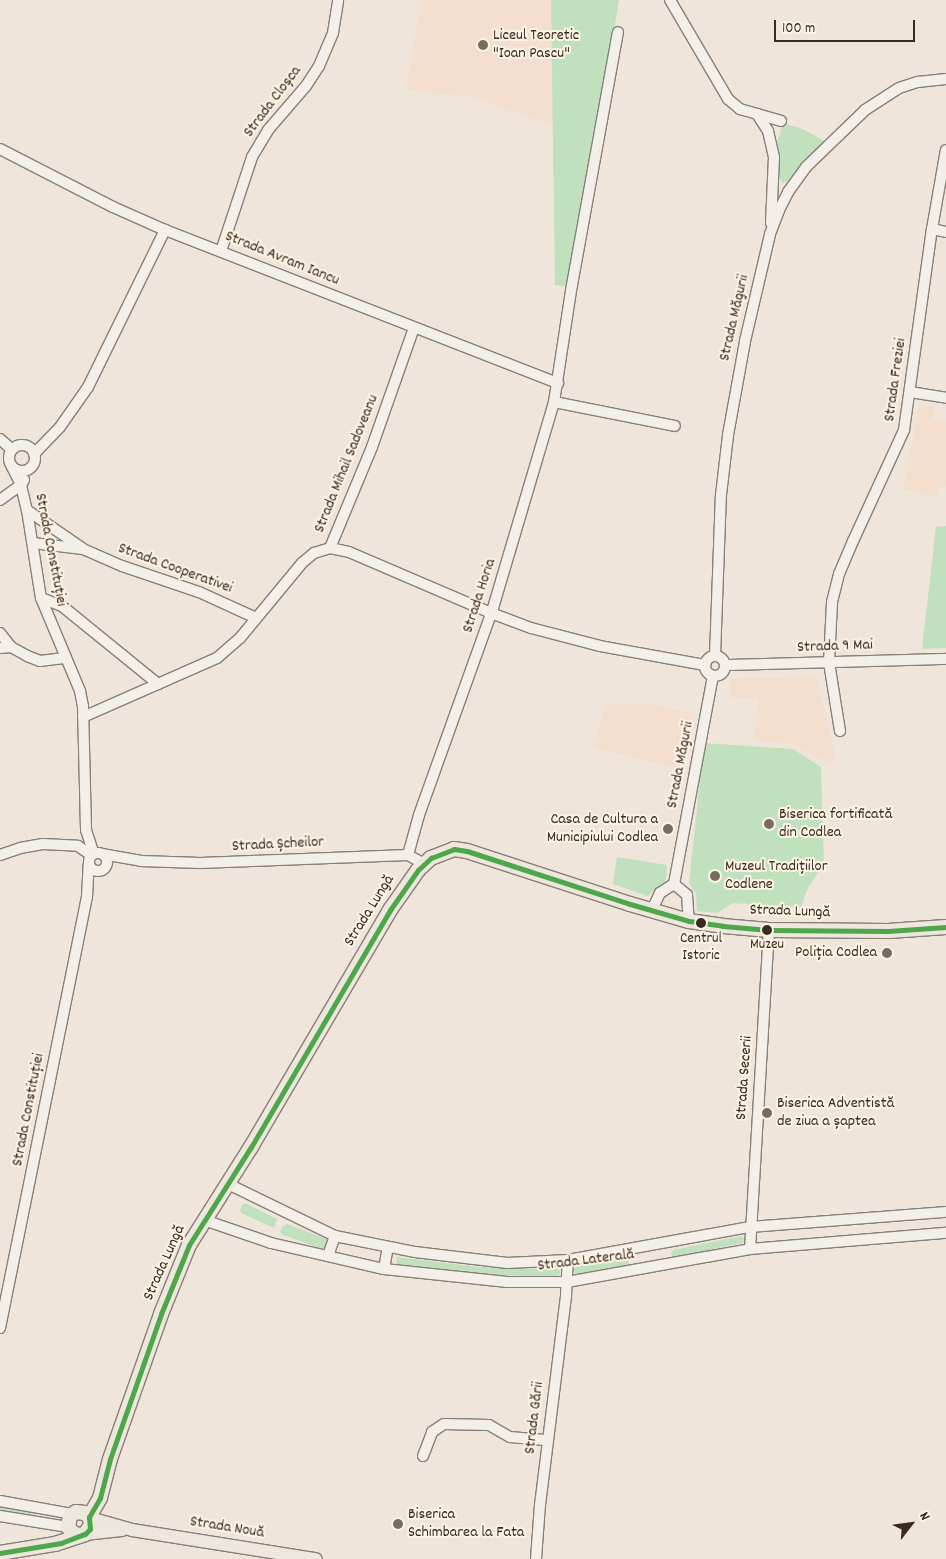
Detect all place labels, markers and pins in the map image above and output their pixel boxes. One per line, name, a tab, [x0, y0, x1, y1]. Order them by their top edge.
place label: Liceul Teoretic "Ioan Pascu"	[493, 26, 579, 64]
marker: Liceul Teoretic "Ioan Pascu"	[477, 39, 489, 51]
place label: Biserica fortificată din Codlea	[779, 805, 892, 843]
place label: Casa de Cultura a Municipiului Codlea	[547, 810, 658, 848]
marker: Biserica fortificată din Codlea	[763, 818, 775, 830]
marker: Casa de Cultura a Municipiului Codlea	[662, 823, 674, 835]
place label: Muzeul Tradițiilor Codlene	[725, 857, 828, 895]
marker: Muzeul Tradițiilor Codlene	[709, 870, 721, 882]
marker: Centrul Istoric	[696, 918, 706, 928]
marker: Muzeu	[762, 925, 772, 935]
place label: Centrul Istoric	[680, 930, 722, 965]
place label: Muzeu	[750, 937, 784, 955]
place label: Poliția Codlea	[795, 943, 877, 963]
marker: Poliția Codlea	[881, 947, 893, 959]
place label: Biserica Adventistă de ziua a șaptea	[777, 1094, 895, 1132]
marker: Biserica Adventistă de ziua a șaptea	[761, 1107, 773, 1119]
place label: Biserica Schimbarea la Fata	[408, 1505, 524, 1543]
marker: Biserica Schimbarea la Fata	[392, 1518, 404, 1530]

